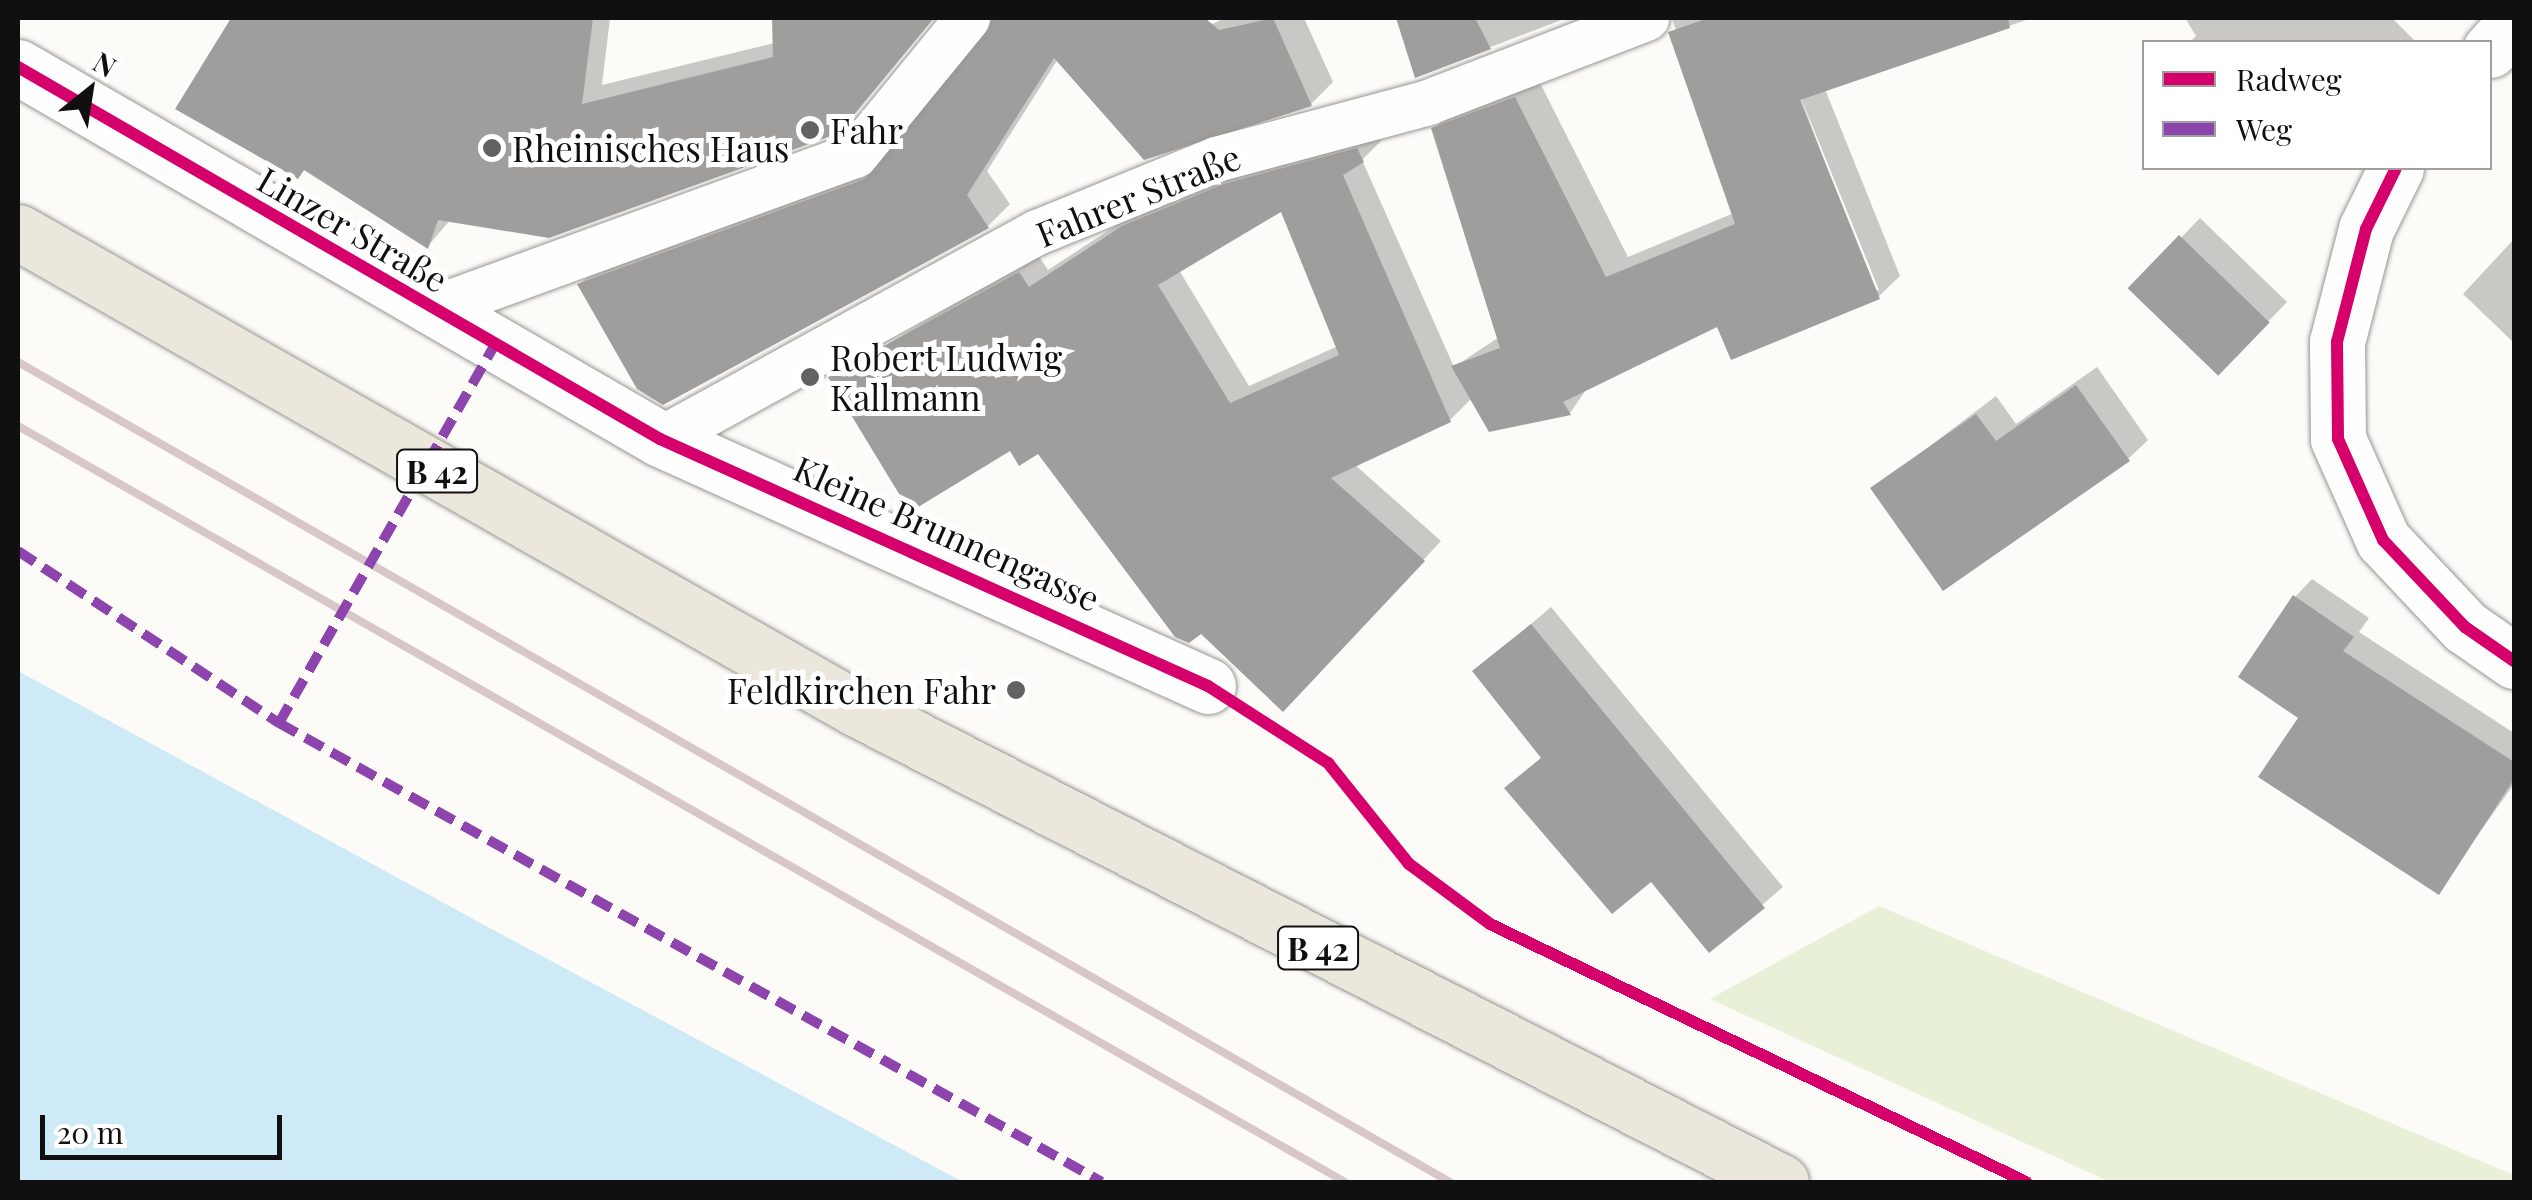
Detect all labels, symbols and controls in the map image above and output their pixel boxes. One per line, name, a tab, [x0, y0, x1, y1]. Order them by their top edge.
north arrow	[40, 40, 140, 140]
legend	[2142, 40, 2492, 170]
text: N	[87, 43, 123, 85]
text: Radweg	[2236, 59, 2342, 99]
place label: Fahr	[830, 109, 903, 151]
text: Weg	[2236, 109, 2292, 149]
marker: Fahr	[799, 119, 821, 141]
place label: Rheinisches Haus	[512, 127, 789, 169]
street label: Fahrer Straße	[1030, 135, 1246, 255]
marker: Rheinisches Haus	[481, 137, 503, 159]
street label: Linzer Straße	[250, 158, 456, 300]
place label: Robert Ludwig Kallmann	[830, 336, 1063, 418]
marker: Robert Ludwig Kallmann	[799, 366, 821, 388]
road number: B 42	[394, 444, 480, 498]
street label: Kleine Brunnengasse	[788, 447, 1106, 619]
place label: Feldkirchen Fahr	[727, 669, 996, 711]
marker: Feldkirchen Fahr	[1005, 679, 1027, 701]
road number: B 42	[1276, 921, 1360, 975]
scale bar	[45, 1095, 288, 1157]
text: 20 m	[57, 1112, 123, 1152]

